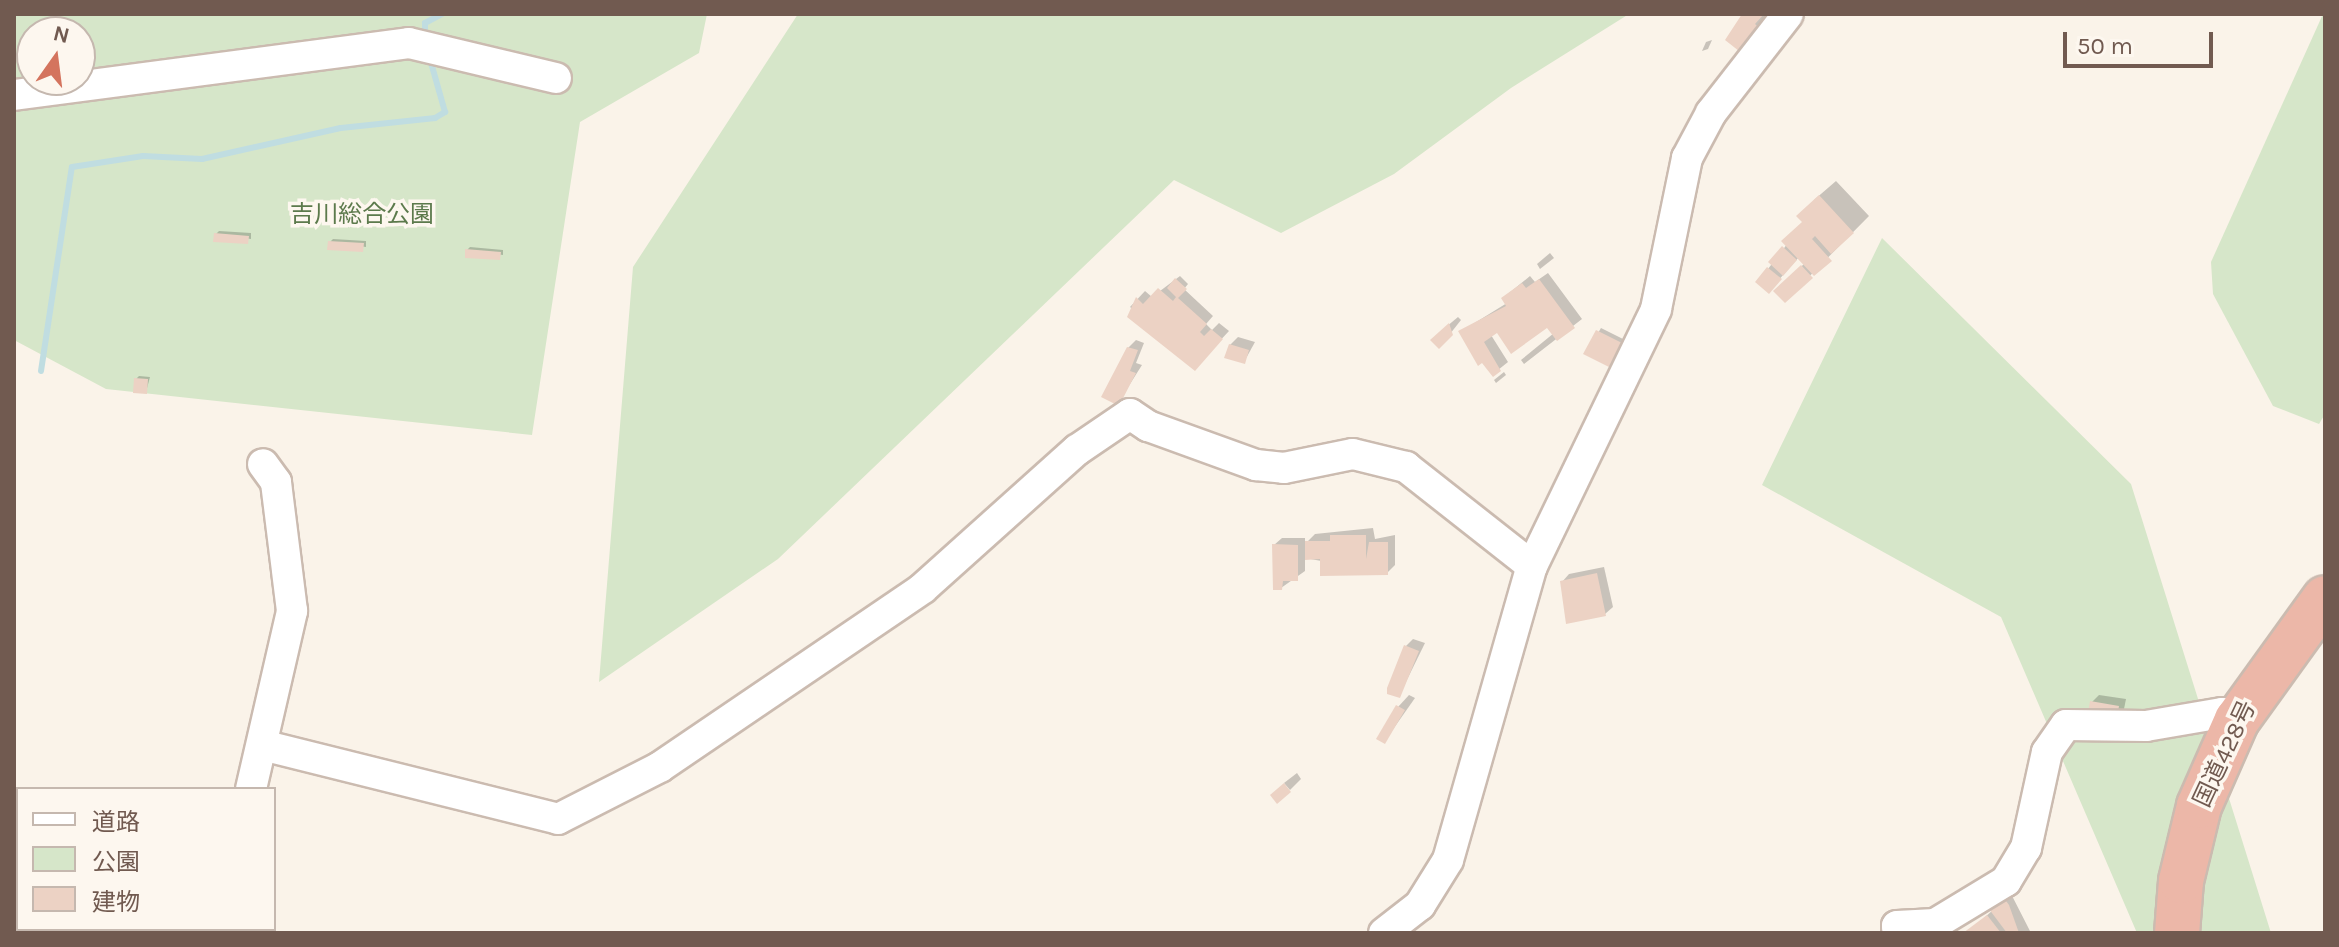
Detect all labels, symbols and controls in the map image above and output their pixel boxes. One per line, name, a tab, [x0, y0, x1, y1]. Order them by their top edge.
north arrow	[16, 16, 96, 96]
scale bar	[2067, 16, 2217, 66]
text: N	[51, 20, 72, 49]
text: 50 m	[2077, 32, 2133, 60]
park label: 吉川総合公園	[290, 201, 434, 229]
street label: 国道428号	[2188, 696, 2262, 812]
legend	[16, 787, 276, 931]
text: 道路	[92, 808, 140, 836]
text: 公園	[92, 848, 140, 876]
text: 建物	[92, 888, 140, 916]

